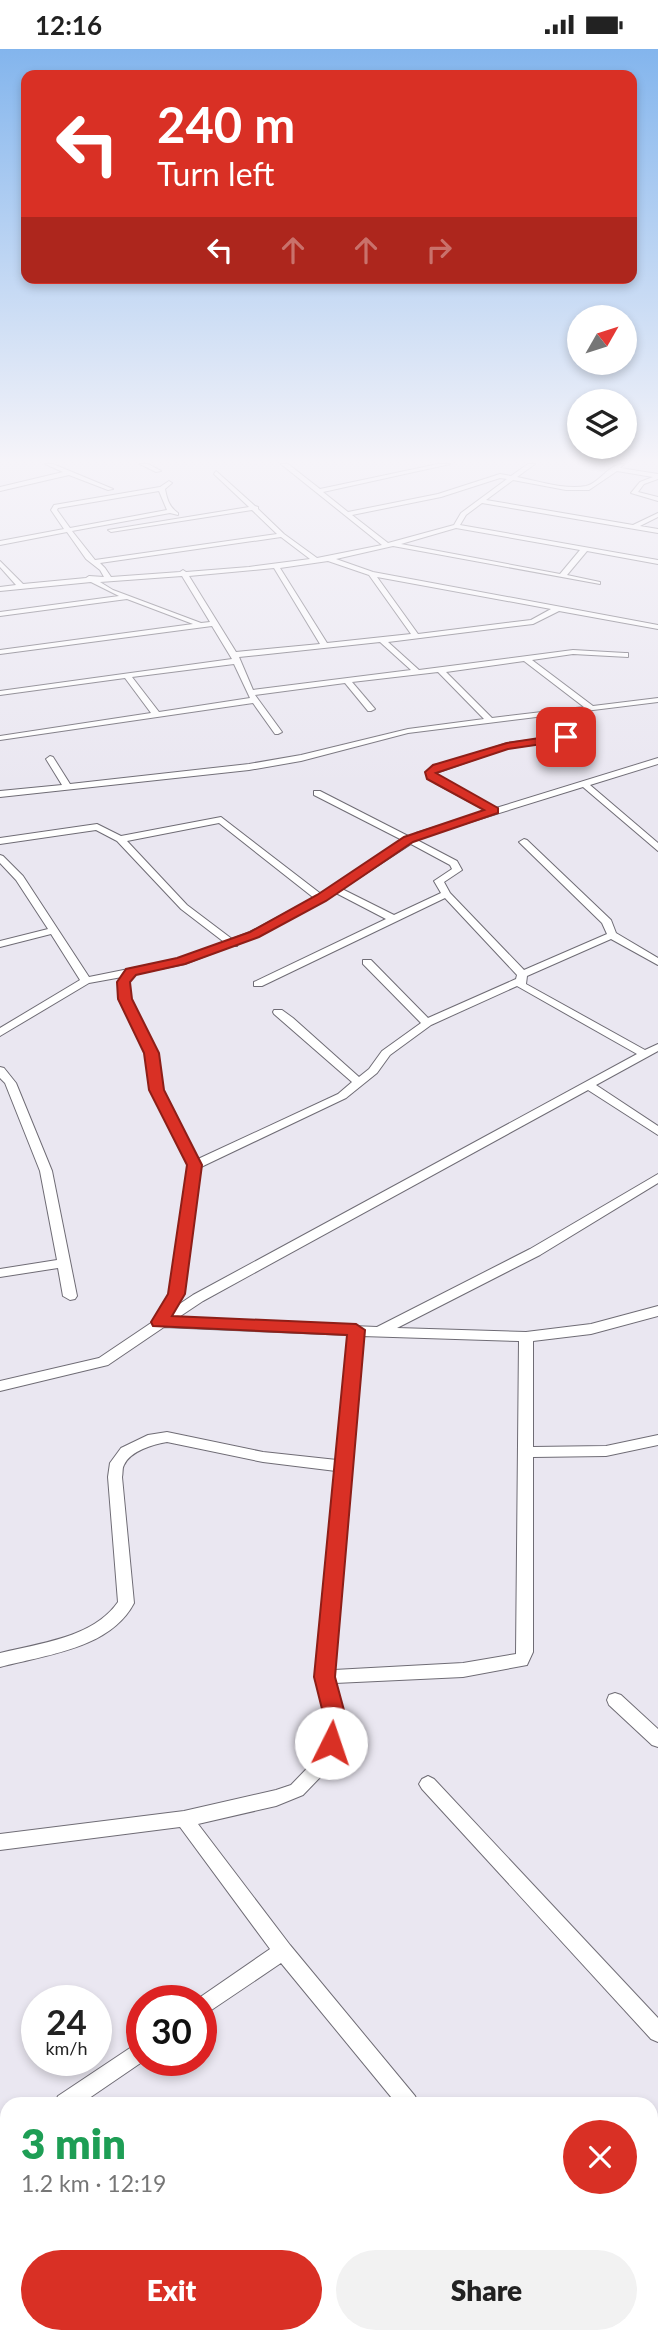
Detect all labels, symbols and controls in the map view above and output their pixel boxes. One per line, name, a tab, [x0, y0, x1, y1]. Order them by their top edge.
text: 12:16	[35, 9, 102, 41]
text: 240 m	[157, 95, 295, 153]
icon: left	[42, 98, 133, 189]
text: Turn left	[157, 154, 274, 193]
icon: left	[201, 231, 239, 269]
icon: ahead	[274, 231, 312, 269]
icon: ahead	[347, 231, 385, 269]
icon: right	[420, 231, 458, 269]
north arrow	[567, 305, 637, 375]
map controls	[567, 305, 637, 459]
button: layers	[567, 389, 637, 459]
pin	[536, 707, 596, 767]
icon: arrive	[547, 718, 585, 756]
position arrow	[294, 1706, 368, 1780]
speed limit sign: 30	[126, 1985, 217, 2076]
text: 24	[46, 2000, 87, 2042]
text: km/h	[45, 2037, 88, 2059]
text: 3 min	[21, 2118, 126, 2168]
button: close	[563, 2120, 637, 2194]
text: 1.2 km · 12:19	[21, 2169, 166, 2197]
button: Exit	[21, 2250, 322, 2330]
button: Share	[336, 2250, 637, 2330]

